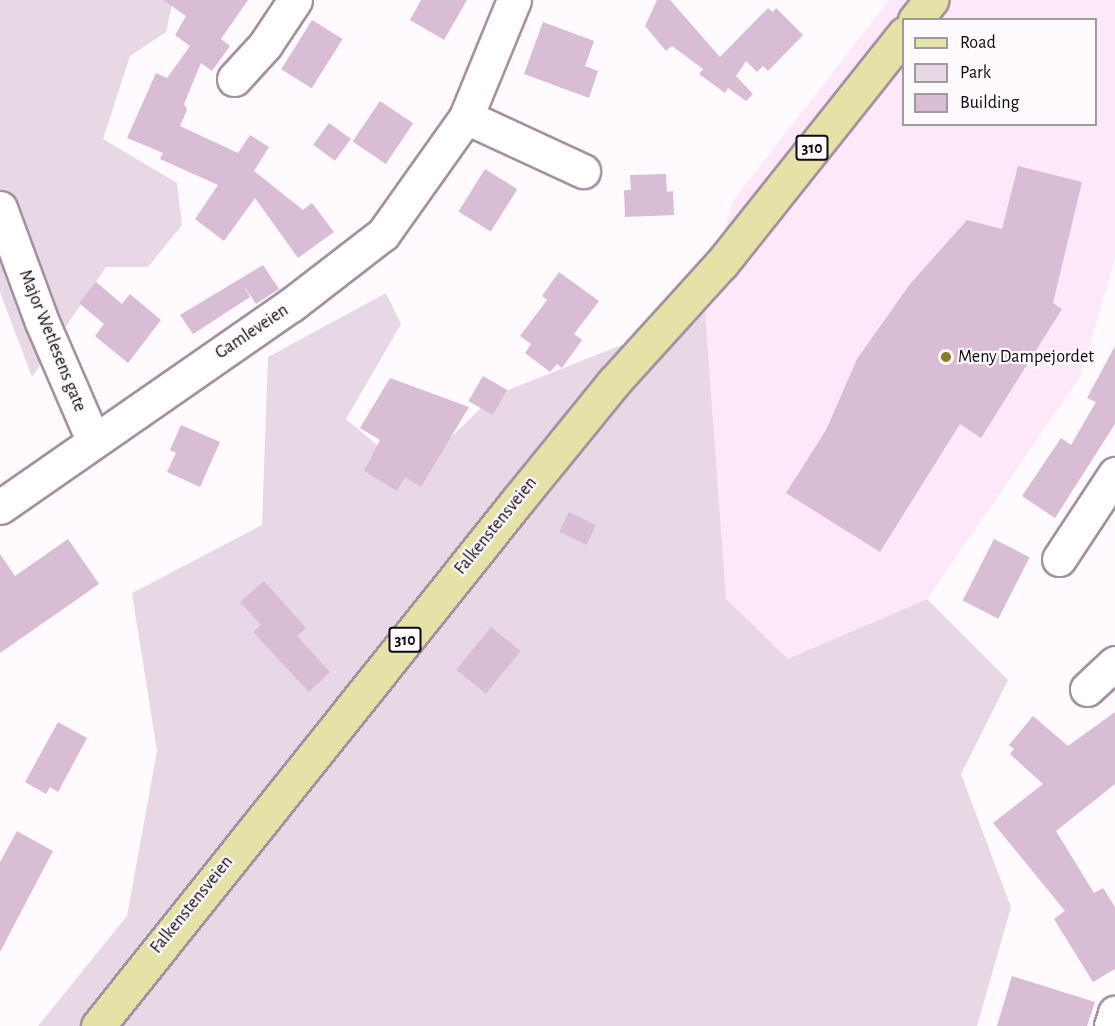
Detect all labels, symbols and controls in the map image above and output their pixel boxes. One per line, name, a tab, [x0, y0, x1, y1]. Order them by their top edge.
legend	[902, 18, 1097, 126]
text: Road	[960, 34, 996, 52]
text: Park	[960, 64, 991, 82]
text: Building	[960, 94, 1019, 112]
road number: 310	[796, 135, 828, 161]
street label: Major Wetlesens gate	[14, 267, 90, 415]
street label: Gamleveien	[211, 300, 293, 364]
place label: Meny Dampejordet	[958, 346, 1094, 368]
marker: Meny Dampejordet	[939, 350, 953, 364]
street label: Falkenstensveien	[450, 473, 542, 579]
road number: 310	[388, 627, 422, 653]
street label: Falkenstensveien	[146, 852, 238, 958]

